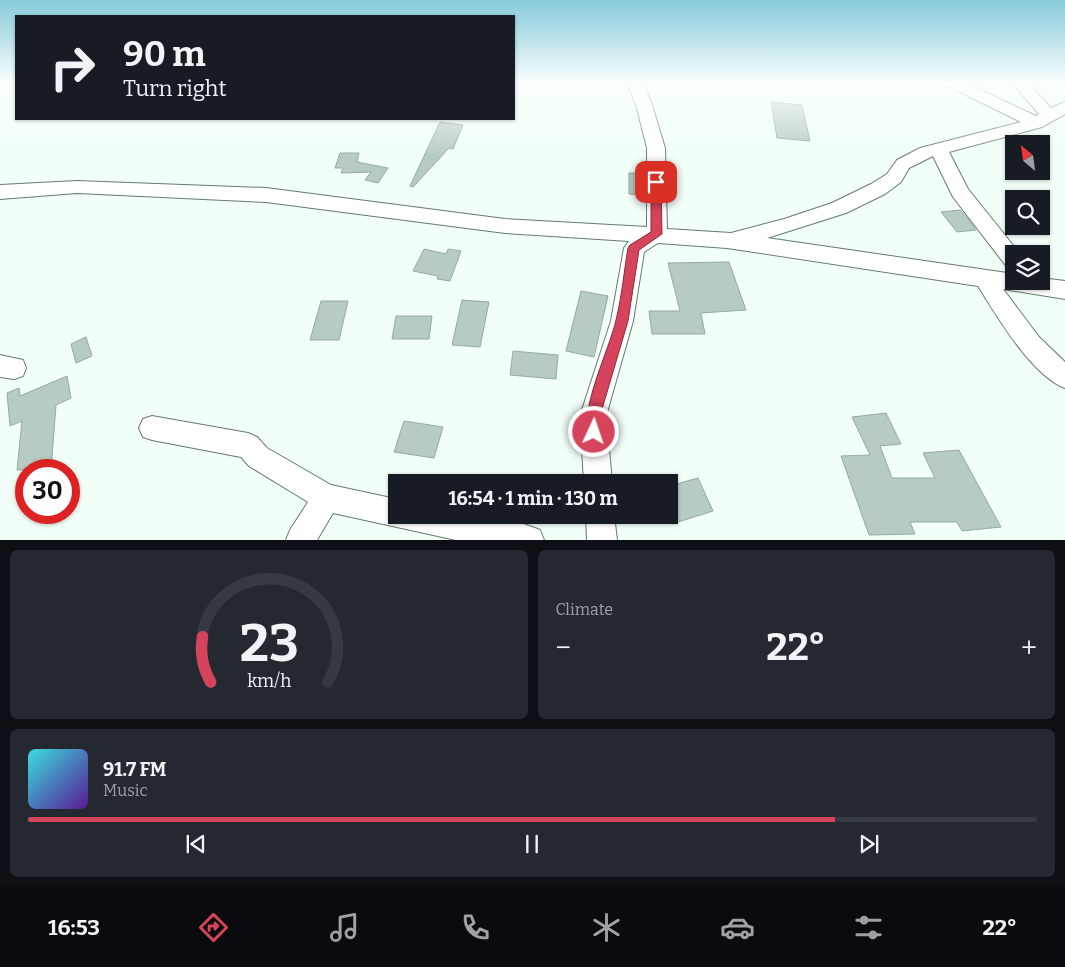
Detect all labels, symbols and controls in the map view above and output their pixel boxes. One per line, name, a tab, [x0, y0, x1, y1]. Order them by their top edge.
text: 90 m	[123, 33, 206, 75]
icon: right	[40, 35, 105, 100]
text: Turn right	[123, 75, 226, 102]
north arrow	[1005, 135, 1050, 180]
map controls	[1005, 135, 1050, 290]
pin	[635, 161, 677, 203]
icon: arrive	[642, 168, 670, 196]
button: search	[1005, 190, 1050, 235]
button: layers	[1005, 245, 1050, 290]
position arrow	[567, 405, 619, 457]
speed limit sign: 30	[15, 459, 80, 524]
text: 16:54 · 1 min · 130 m	[448, 487, 618, 510]
text: Climate	[556, 600, 613, 619]
text: 23	[239, 612, 298, 675]
text: 22°	[766, 624, 826, 670]
text: −	[556, 631, 571, 664]
text: +	[1021, 631, 1037, 664]
text: km/h	[247, 670, 291, 692]
text: 91.7 FM	[103, 758, 166, 781]
text: Music	[103, 781, 148, 800]
icon: previous	[182, 830, 210, 858]
icon: pause	[518, 830, 546, 858]
icon: next	[855, 830, 883, 858]
icon: directions	[196, 910, 231, 945]
icon: music	[327, 910, 362, 945]
icon: phone	[458, 910, 493, 945]
icon: climate	[589, 910, 624, 945]
icon: car	[720, 910, 755, 945]
icon: filters	[851, 910, 886, 945]
text: 16:53	[48, 914, 100, 941]
text: 22°	[982, 914, 1017, 941]

